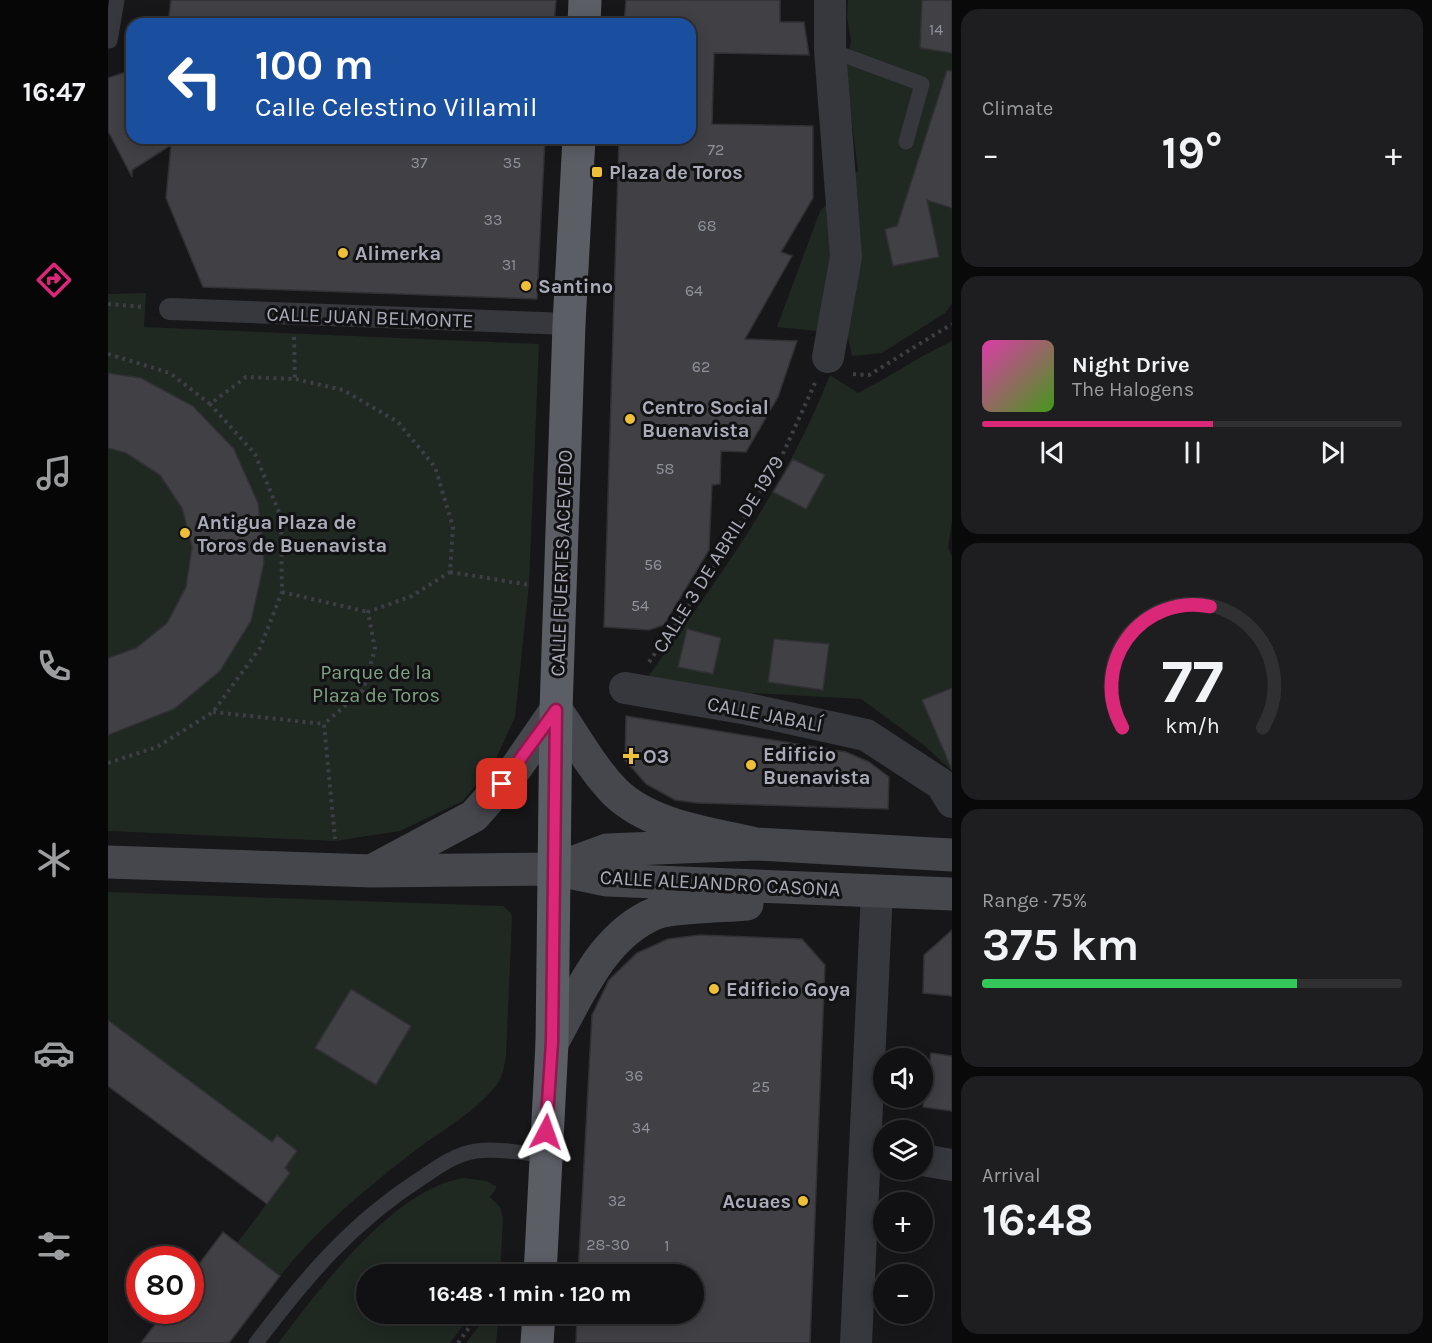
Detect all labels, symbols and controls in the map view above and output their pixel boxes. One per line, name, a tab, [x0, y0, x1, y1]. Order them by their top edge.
house number: 14	[929, 20, 943, 39]
text: 100 m	[255, 40, 374, 90]
icon: left	[156, 42, 234, 120]
text: 16:47	[23, 76, 85, 108]
text: Calle Celestino Villamil	[255, 91, 538, 123]
text: Climate	[982, 97, 1053, 120]
text: 19°	[1162, 127, 1222, 179]
text: −	[982, 135, 999, 173]
text: +	[1385, 135, 1402, 173]
house number: 72	[708, 140, 724, 159]
house number: 37	[411, 153, 428, 172]
house number: 35	[503, 153, 521, 172]
place label: Plaza de Toros	[609, 161, 743, 184]
marker: Plaza de Toros	[590, 165, 604, 179]
house number: 33	[484, 210, 502, 229]
house number: 68	[698, 216, 717, 235]
place label: Alimerka	[355, 242, 441, 265]
marker: Alimerka	[336, 246, 350, 260]
house number: 31	[502, 255, 516, 274]
icon: directions	[33, 259, 75, 301]
place label: Santino	[538, 275, 613, 298]
marker: Santino	[519, 279, 533, 293]
house number: 64	[685, 281, 703, 300]
street label: CALLE JUAN BELMONTE	[266, 302, 474, 333]
text: Night Drive	[1072, 352, 1190, 378]
house number: 62	[692, 357, 710, 376]
text: The Halogens	[1072, 378, 1194, 401]
place label: Centro Social Buenavista	[642, 396, 769, 442]
marker: Centro Social Buenavista	[623, 412, 637, 426]
icon: previous	[1036, 436, 1069, 469]
icon: pause	[1176, 436, 1209, 469]
icon: next	[1316, 436, 1349, 469]
street label: CALLE FUERTES ACEVEDO	[546, 449, 577, 677]
street label: CALLE 3 DE ABRIL DE 1979	[648, 451, 789, 657]
icon: music	[33, 452, 75, 494]
house number: 58	[656, 459, 674, 478]
place label: Antigua Plaza de Toros de Buenavista	[197, 511, 387, 557]
marker: Antigua Plaza de Toros de Buenavista	[178, 526, 192, 540]
house number: 56	[644, 555, 662, 574]
house number: 54	[631, 596, 649, 615]
icon: phone	[33, 645, 75, 687]
text: 77	[1161, 646, 1223, 719]
park label: Parque de la Plaza de Toros	[312, 661, 440, 707]
street label: CALLE JABALÍ	[705, 691, 825, 737]
text: km/h	[1165, 714, 1219, 739]
place label: Edificio Buenavista	[763, 743, 870, 789]
place label: O3	[643, 745, 669, 768]
marker: O3	[624, 749, 638, 763]
pin	[476, 758, 527, 809]
marker: Edificio Buenavista	[744, 758, 758, 772]
icon: arrive	[485, 767, 518, 800]
icon: climate	[33, 839, 75, 881]
street label: CALLE ALEJANDRO CASONA	[599, 866, 841, 901]
text: Range · 75%	[982, 889, 1087, 912]
text: 375 km	[982, 919, 1139, 971]
place label: Edificio Goya	[726, 978, 851, 1001]
marker: Edificio Goya	[707, 982, 721, 996]
icon: car	[33, 1032, 75, 1074]
map controls	[873, 1048, 933, 1324]
button: sound	[873, 1048, 933, 1108]
house number: 36	[625, 1066, 643, 1085]
house number: 25	[752, 1077, 770, 1096]
position arrow	[514, 1100, 578, 1164]
house number: 34	[632, 1118, 650, 1137]
button: layers	[873, 1120, 933, 1180]
text: Arrival	[982, 1164, 1041, 1187]
place label: Acuaes	[723, 1190, 791, 1213]
house number: 32	[608, 1191, 626, 1210]
button: +	[873, 1192, 933, 1252]
marker: Acuaes	[796, 1194, 810, 1208]
text: 16:48	[982, 1194, 1093, 1246]
icon: filters	[33, 1225, 75, 1267]
house number: 28-30	[586, 1235, 630, 1254]
house number: 1	[664, 1236, 670, 1255]
speed limit sign: 80	[126, 1246, 204, 1324]
button: −	[873, 1264, 933, 1324]
text: 16:48 · 1 min · 120 m	[429, 1281, 631, 1307]

